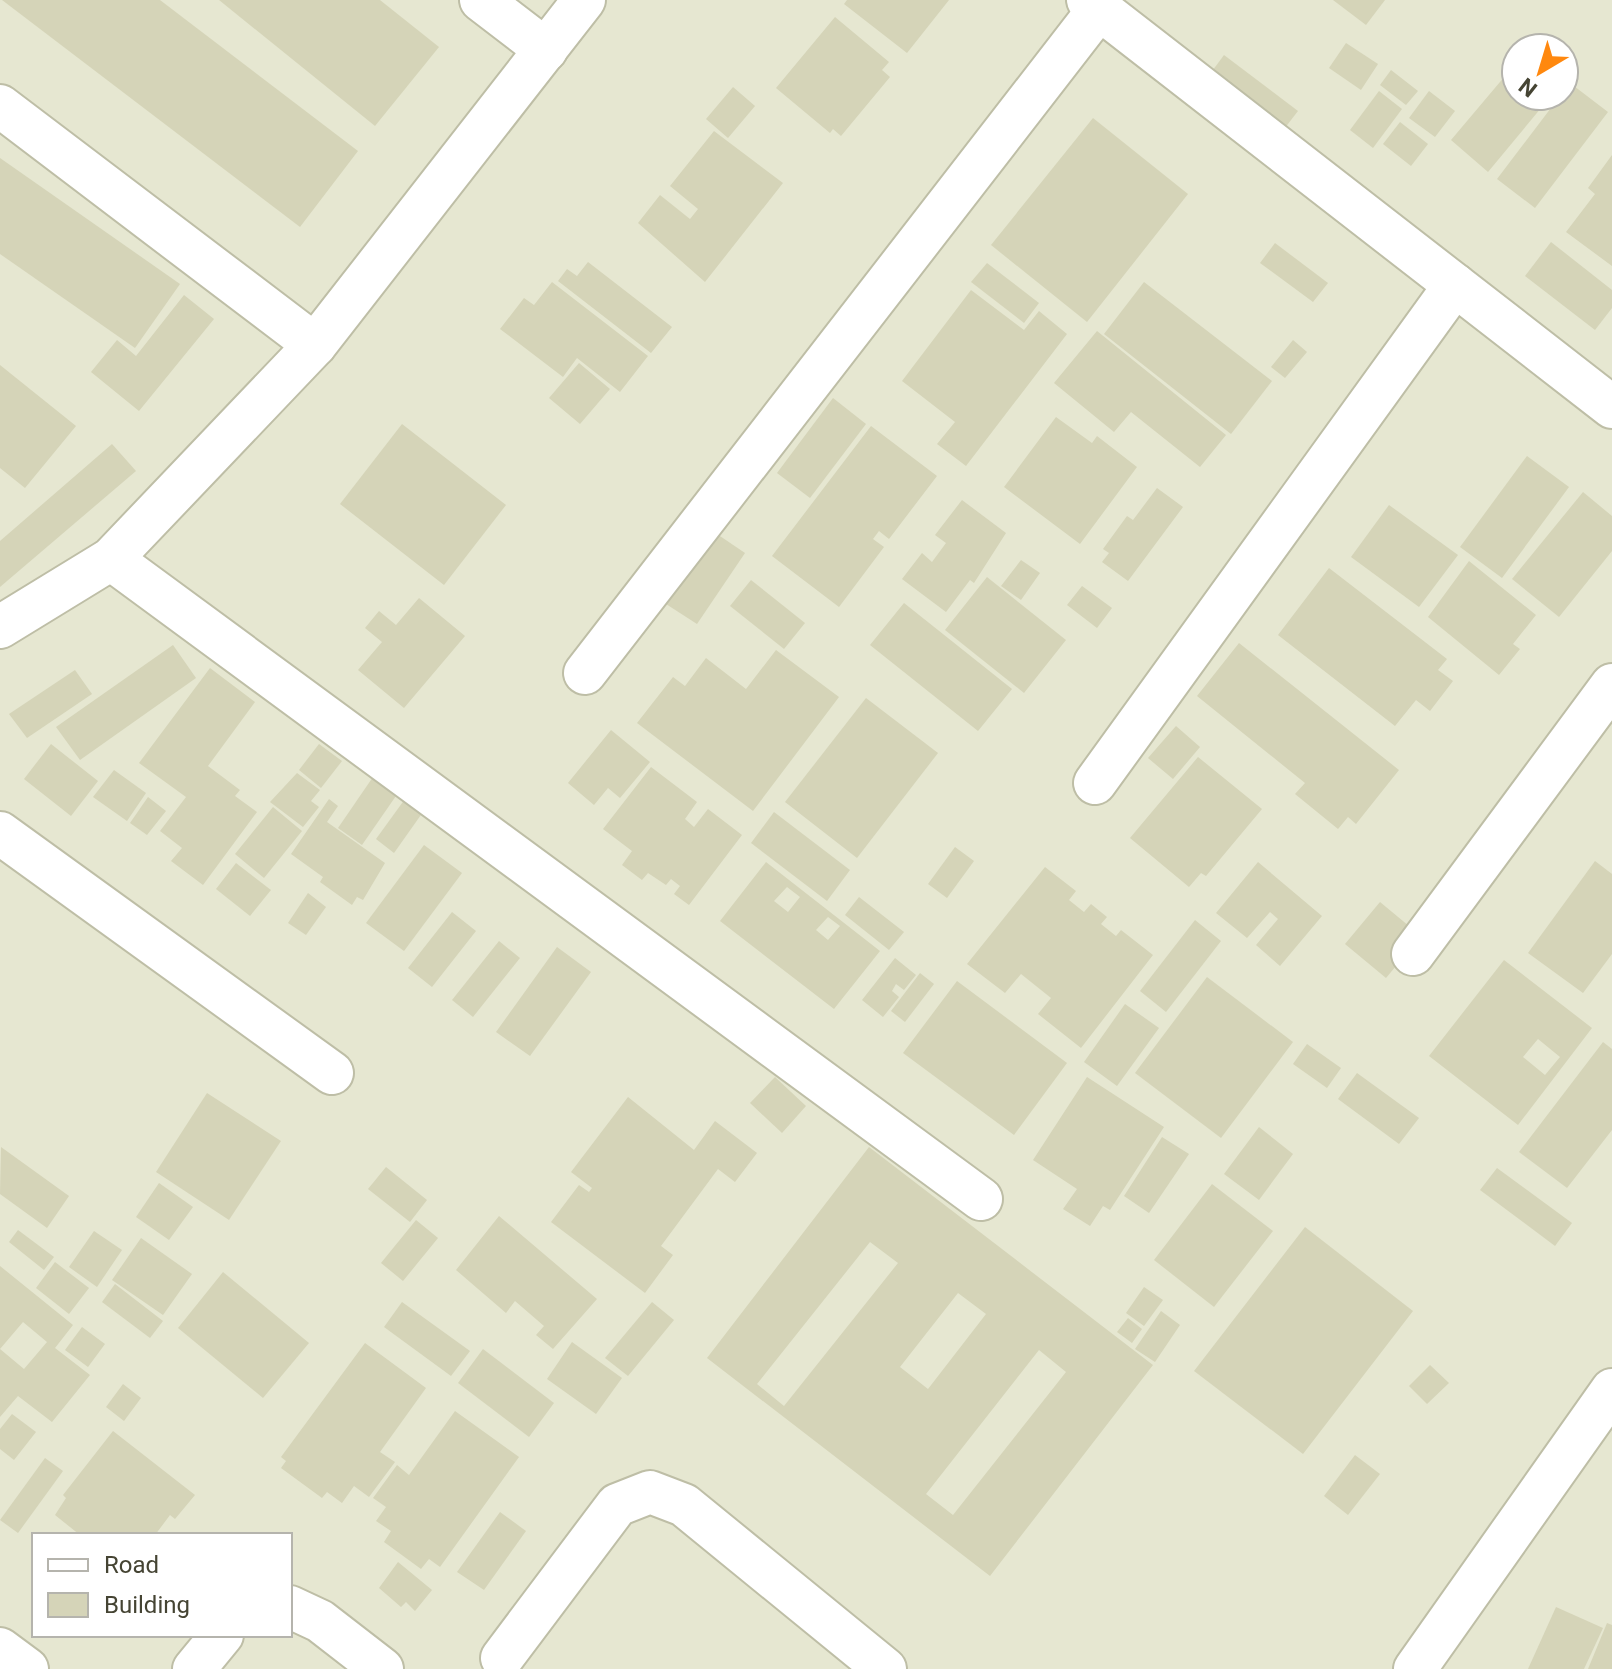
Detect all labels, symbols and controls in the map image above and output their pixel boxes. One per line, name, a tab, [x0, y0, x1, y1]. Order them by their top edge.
north arrow	[1500, 32, 1580, 112]
text: N	[1514, 73, 1542, 102]
legend	[32, 1533, 292, 1637]
text: Road	[104, 1551, 159, 1579]
text: Building	[104, 1591, 190, 1619]

